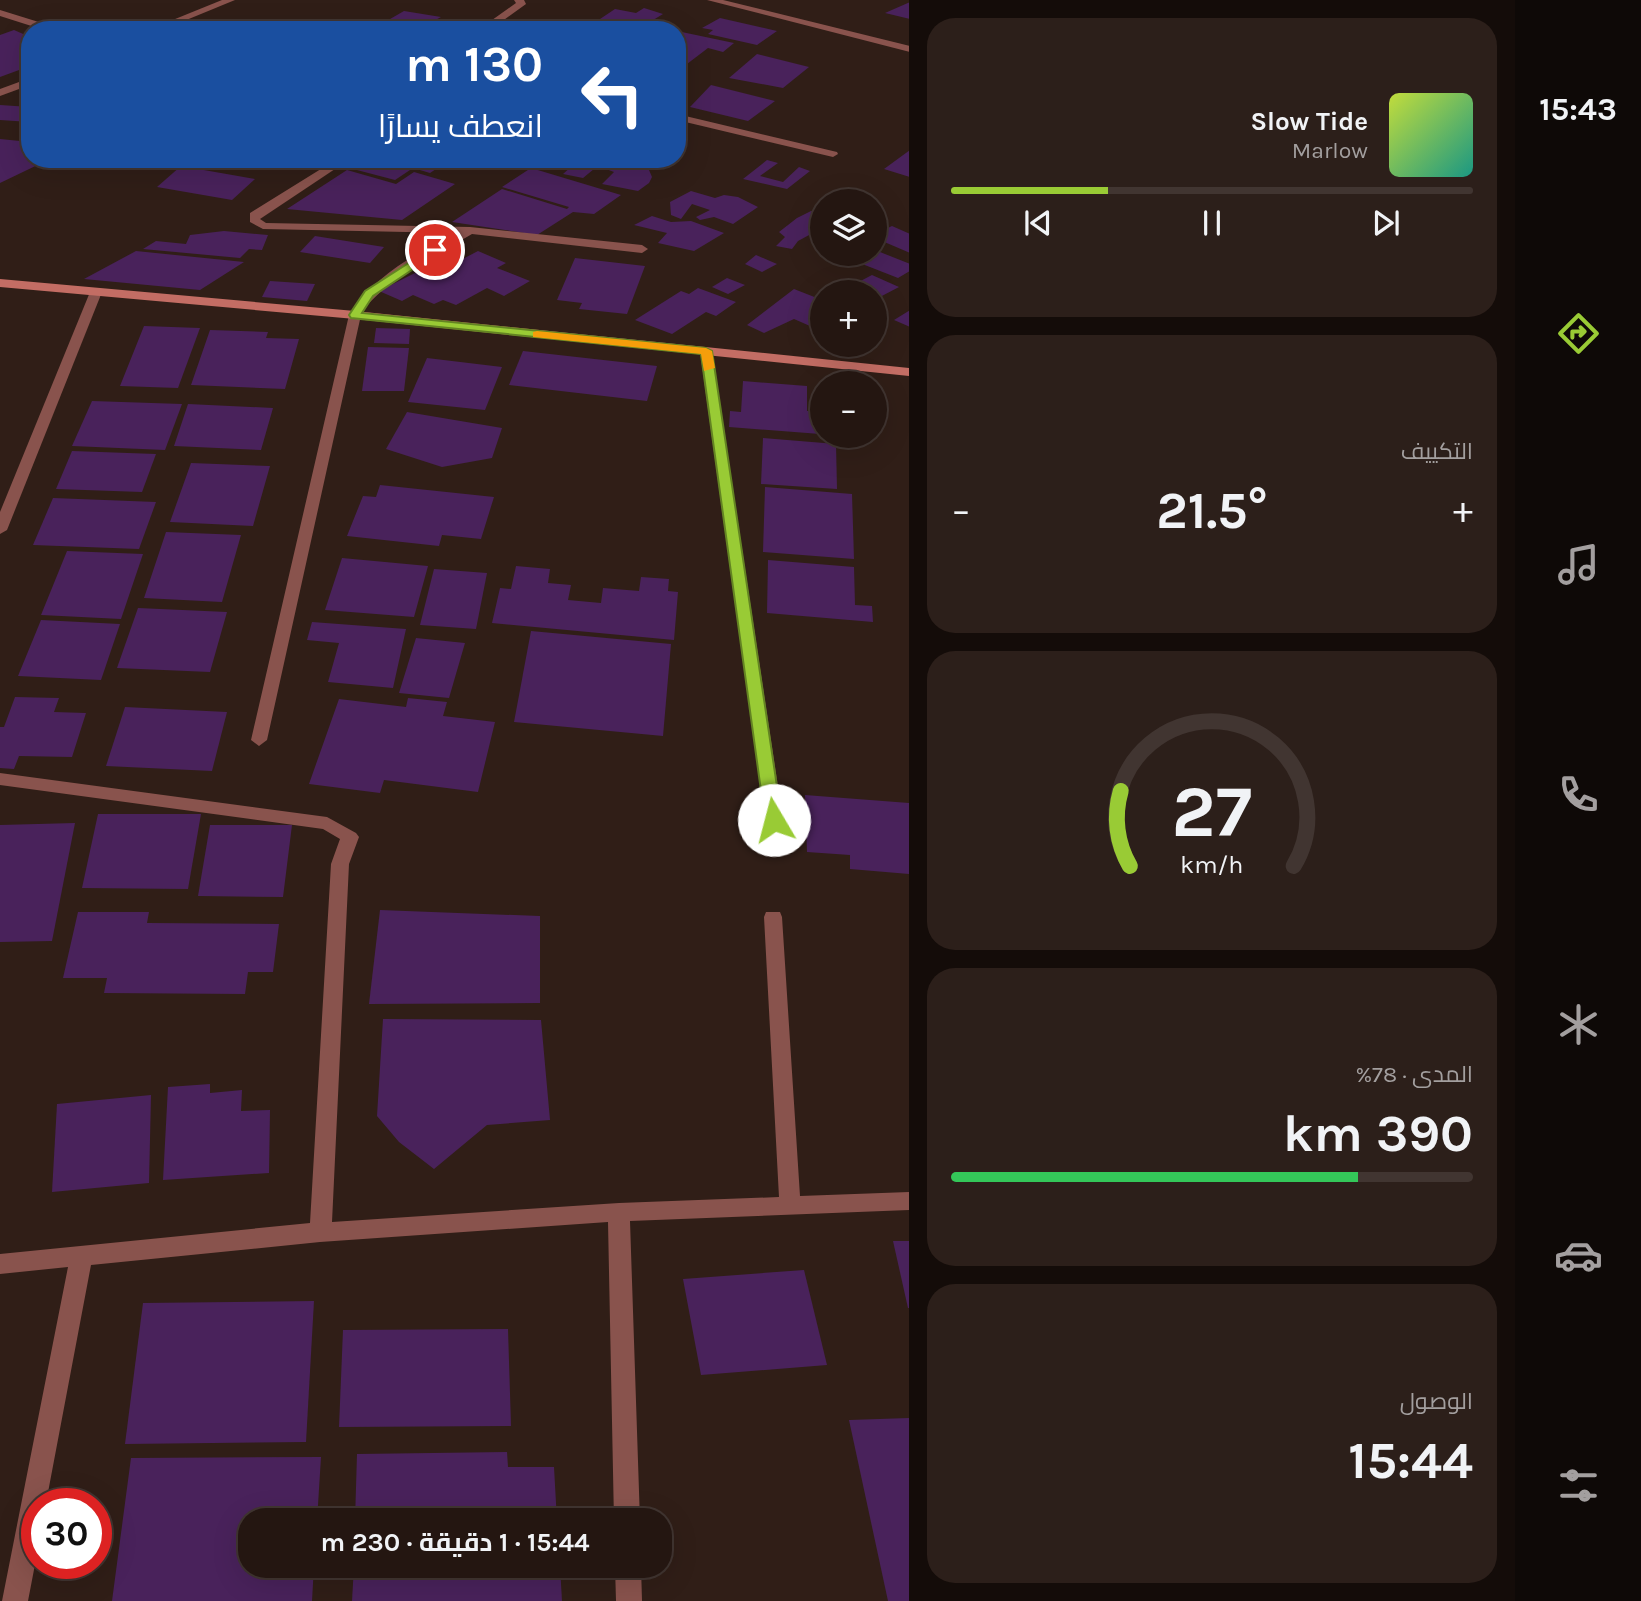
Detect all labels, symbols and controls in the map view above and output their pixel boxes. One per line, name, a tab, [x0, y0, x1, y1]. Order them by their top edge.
text: 130 m	[405, 36, 543, 93]
icon: left	[567, 49, 658, 140]
text: 15:43	[1539, 91, 1617, 128]
text: Slow Tide	[1250, 106, 1368, 137]
text: انعطف يسارًا	[378, 108, 543, 145]
text: Marlow	[1292, 137, 1368, 164]
map controls	[810, 189, 887, 448]
button: layers	[810, 189, 887, 266]
icon: previous	[1019, 204, 1057, 242]
icon: pause	[1193, 204, 1231, 242]
icon: next	[1367, 204, 1405, 242]
pin	[405, 220, 465, 280]
icon: arrive	[416, 231, 454, 269]
button: +	[810, 280, 887, 357]
icon: directions	[1554, 309, 1603, 358]
button: −	[810, 371, 887, 448]
text: التكييف	[1401, 438, 1473, 465]
text: 21.5°	[1156, 480, 1268, 541]
text: −	[951, 488, 971, 533]
text: +	[1453, 488, 1473, 533]
icon: music	[1554, 540, 1603, 589]
text: 27	[1172, 770, 1252, 855]
icon: phone	[1554, 770, 1603, 819]
position arrow	[737, 783, 811, 857]
text: km/h	[1180, 850, 1244, 879]
icon: climate	[1554, 1000, 1603, 1049]
text: المدى · 78%	[1355, 1061, 1473, 1088]
text: 390 km	[1283, 1103, 1473, 1164]
icon: car	[1554, 1231, 1603, 1280]
text: الوصول	[1400, 1388, 1473, 1415]
text: 15:44	[1348, 1430, 1473, 1491]
icon: filters	[1554, 1461, 1603, 1510]
speed limit sign: 30	[21, 1488, 112, 1579]
text: 15:44 · 1 دقيقة · 230 m	[321, 1527, 589, 1558]

